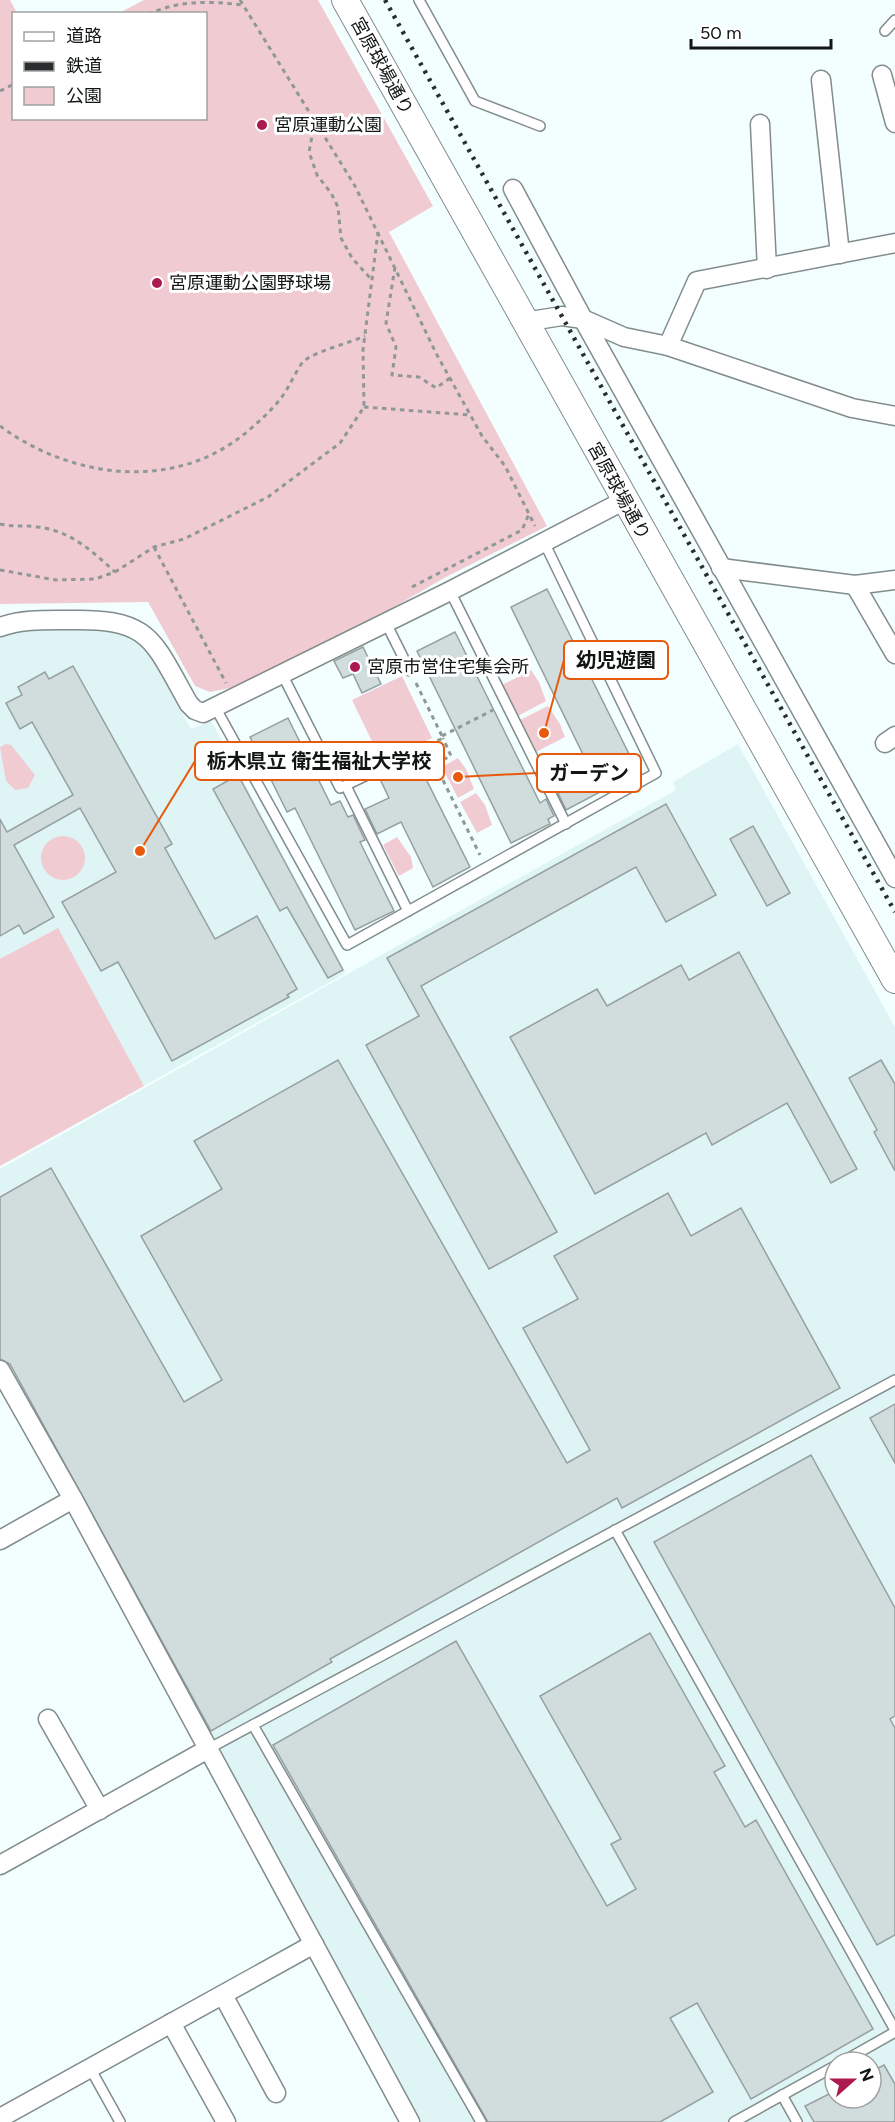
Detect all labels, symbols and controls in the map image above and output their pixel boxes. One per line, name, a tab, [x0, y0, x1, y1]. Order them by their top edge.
legend	[12, 12, 207, 120]
scale bar	[691, 12, 830, 50]
street label: 宮原球場通り	[346, 13, 418, 119]
text: 50 m	[700, 22, 742, 44]
text: 道路	[66, 25, 102, 47]
text: 鉄道	[66, 55, 102, 77]
text: 公園	[66, 85, 102, 107]
place label: 宮原運動公園	[274, 114, 382, 136]
marker: 宮原運動公園	[255, 118, 269, 132]
place label: 宮原運動公園野球場	[169, 272, 331, 294]
marker: 宮原運動公園野球場	[150, 276, 164, 290]
street label: 宮原球場通り	[583, 438, 655, 544]
callout: 幼児遊園	[564, 641, 668, 679]
text: 幼児遊園	[576, 648, 656, 672]
place label: 宮原市営住宅集会所	[367, 656, 529, 678]
marker: 宮原市営住宅集会所	[348, 660, 362, 674]
callout: 栃木県立 衛生福祉大学校	[195, 742, 444, 780]
text: 栃木県立 衛生福祉大学校	[207, 749, 431, 773]
callout: ガーデン	[537, 754, 641, 792]
text: ガーデン	[549, 761, 629, 785]
north arrow	[823, 2050, 883, 2110]
text: N	[855, 2066, 878, 2084]

